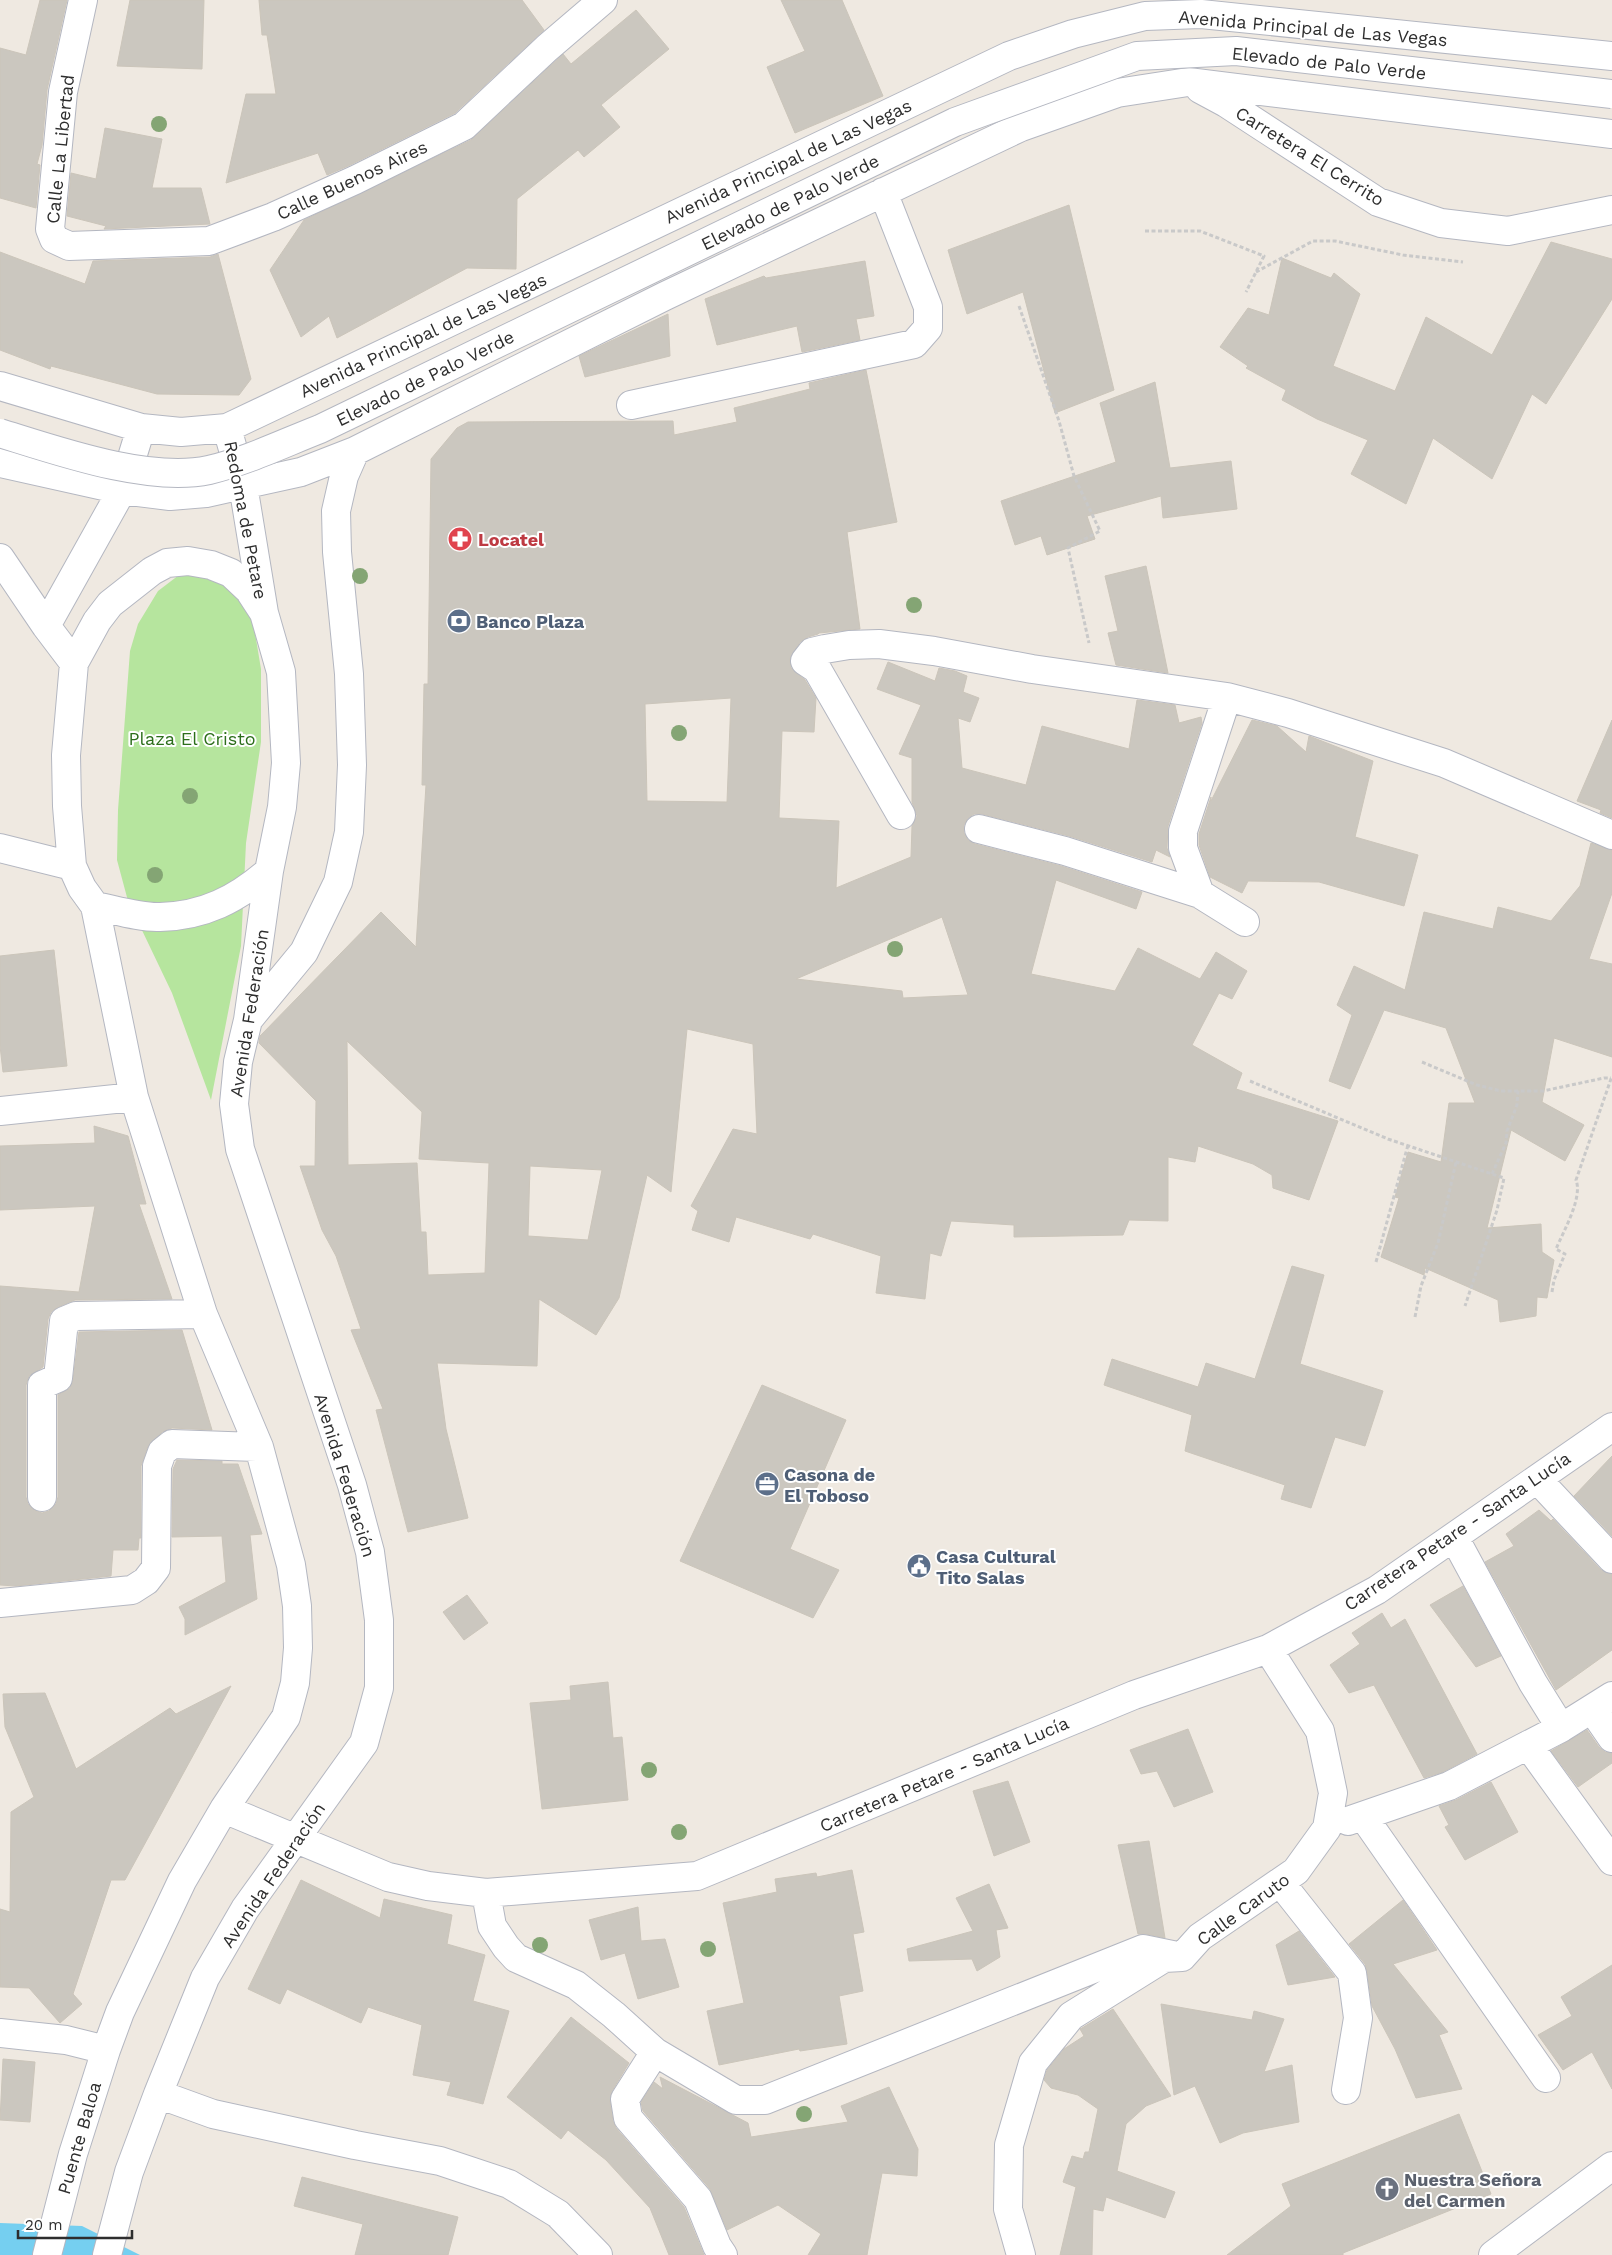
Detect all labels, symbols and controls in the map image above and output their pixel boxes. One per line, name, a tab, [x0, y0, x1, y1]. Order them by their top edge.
street label: Avenida Principal de Las Vegas	[1178, 6, 1448, 50]
street label: Elevado de Palo Verde	[1231, 42, 1427, 84]
street label: Calle La Libertad	[42, 73, 78, 225]
street label: Avenida Principal de Las Vegas	[661, 94, 915, 228]
street label: Carretera El Cerrito	[1232, 102, 1388, 210]
street label: Calle Buenos Aires	[273, 136, 431, 224]
street label: Elevado de Palo Verde	[698, 150, 882, 254]
street label: Avenida Principal de Las Vegas	[296, 268, 550, 402]
street label: Elevado de Palo Verde	[333, 326, 517, 430]
street label: Redoma de Petare	[220, 439, 272, 601]
pharmacy icon: Locatel	[447, 526, 473, 552]
place label: Locatel	[478, 529, 544, 550]
bank icon: Banco Plaza	[446, 608, 472, 634]
place label: Banco Plaza	[476, 611, 585, 632]
park label: Plaza El Cristo	[128, 728, 256, 749]
street label: Avenida Federación	[225, 927, 273, 1099]
street label: Avenida Federación	[310, 1390, 380, 1560]
street label: Carretera Petare - Santa Lucía	[1340, 1447, 1574, 1615]
place label: Casona de El Toboso	[784, 1464, 875, 1506]
office icon: Casona de El Toboso	[754, 1471, 780, 1497]
place label: Casa Cultural Tito Salas	[936, 1546, 1056, 1588]
public building icon: Casa Cultural Tito Salas	[906, 1553, 932, 1579]
street label: Carretera Petare - Santa Lucía	[816, 1712, 1072, 1836]
street label: Avenida Federación	[217, 1799, 329, 1951]
street label: Calle Caruto	[1193, 1868, 1293, 1950]
street label: Puente Baloa	[53, 2079, 105, 2197]
place label: Nuestra Señora del Carmen	[1404, 2169, 1542, 2211]
church icon: Nuestra Señora del Carmen	[1374, 2176, 1400, 2202]
scale bar	[18, 2208, 131, 2240]
text: 20 m	[25, 2216, 63, 2234]

